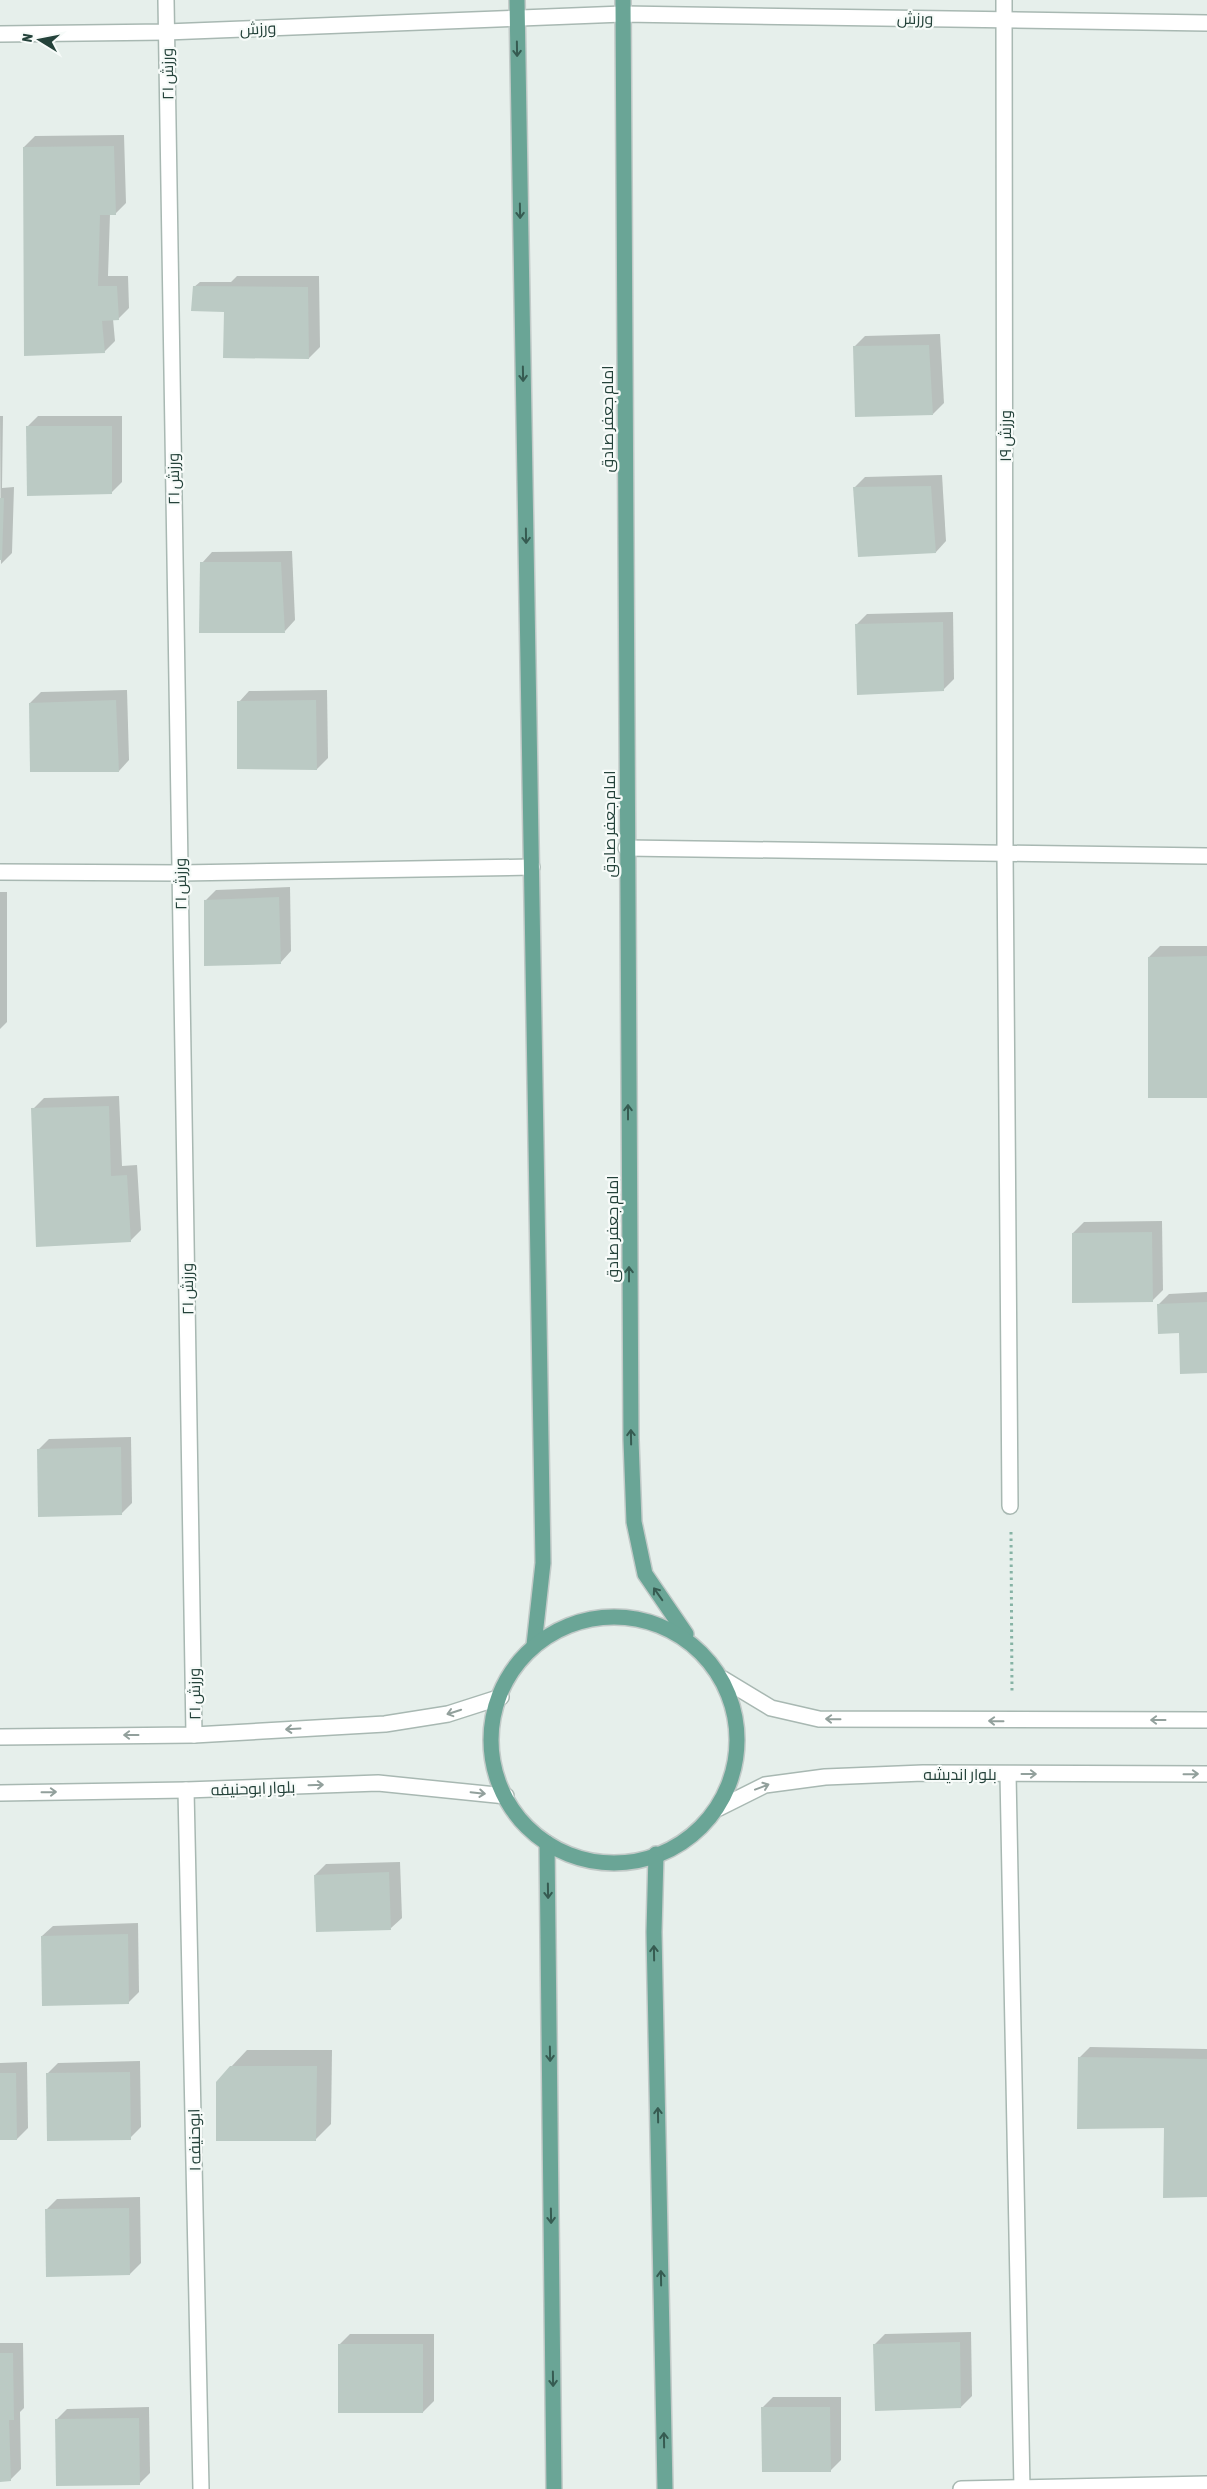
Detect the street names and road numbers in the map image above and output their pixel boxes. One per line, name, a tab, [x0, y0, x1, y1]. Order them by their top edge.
street label: ورزش	[897, 9, 933, 29]
street label: ورزش	[239, 18, 277, 40]
street label: ورزش ۲۱	[158, 48, 178, 100]
street label: امام جعفر صادق	[598, 365, 619, 473]
street label: ورزش ۱۹	[996, 410, 1016, 462]
street label: ورزش ۲۱	[164, 453, 184, 505]
street label: امام جعفر صادق	[600, 770, 621, 878]
street label: ورزش ۲۱	[171, 858, 191, 910]
street label: امام جعفر صادق	[603, 1175, 624, 1283]
street label: ورزش ۲۱	[178, 1263, 198, 1315]
street label: ورزش ۲۱	[185, 1668, 205, 1720]
street label: بلوار اندیشه	[923, 1765, 997, 1784]
street label: بلوار ابوحنیفه	[210, 1778, 296, 1799]
street label: ابوحنیفه ۱	[184, 2108, 205, 2172]

